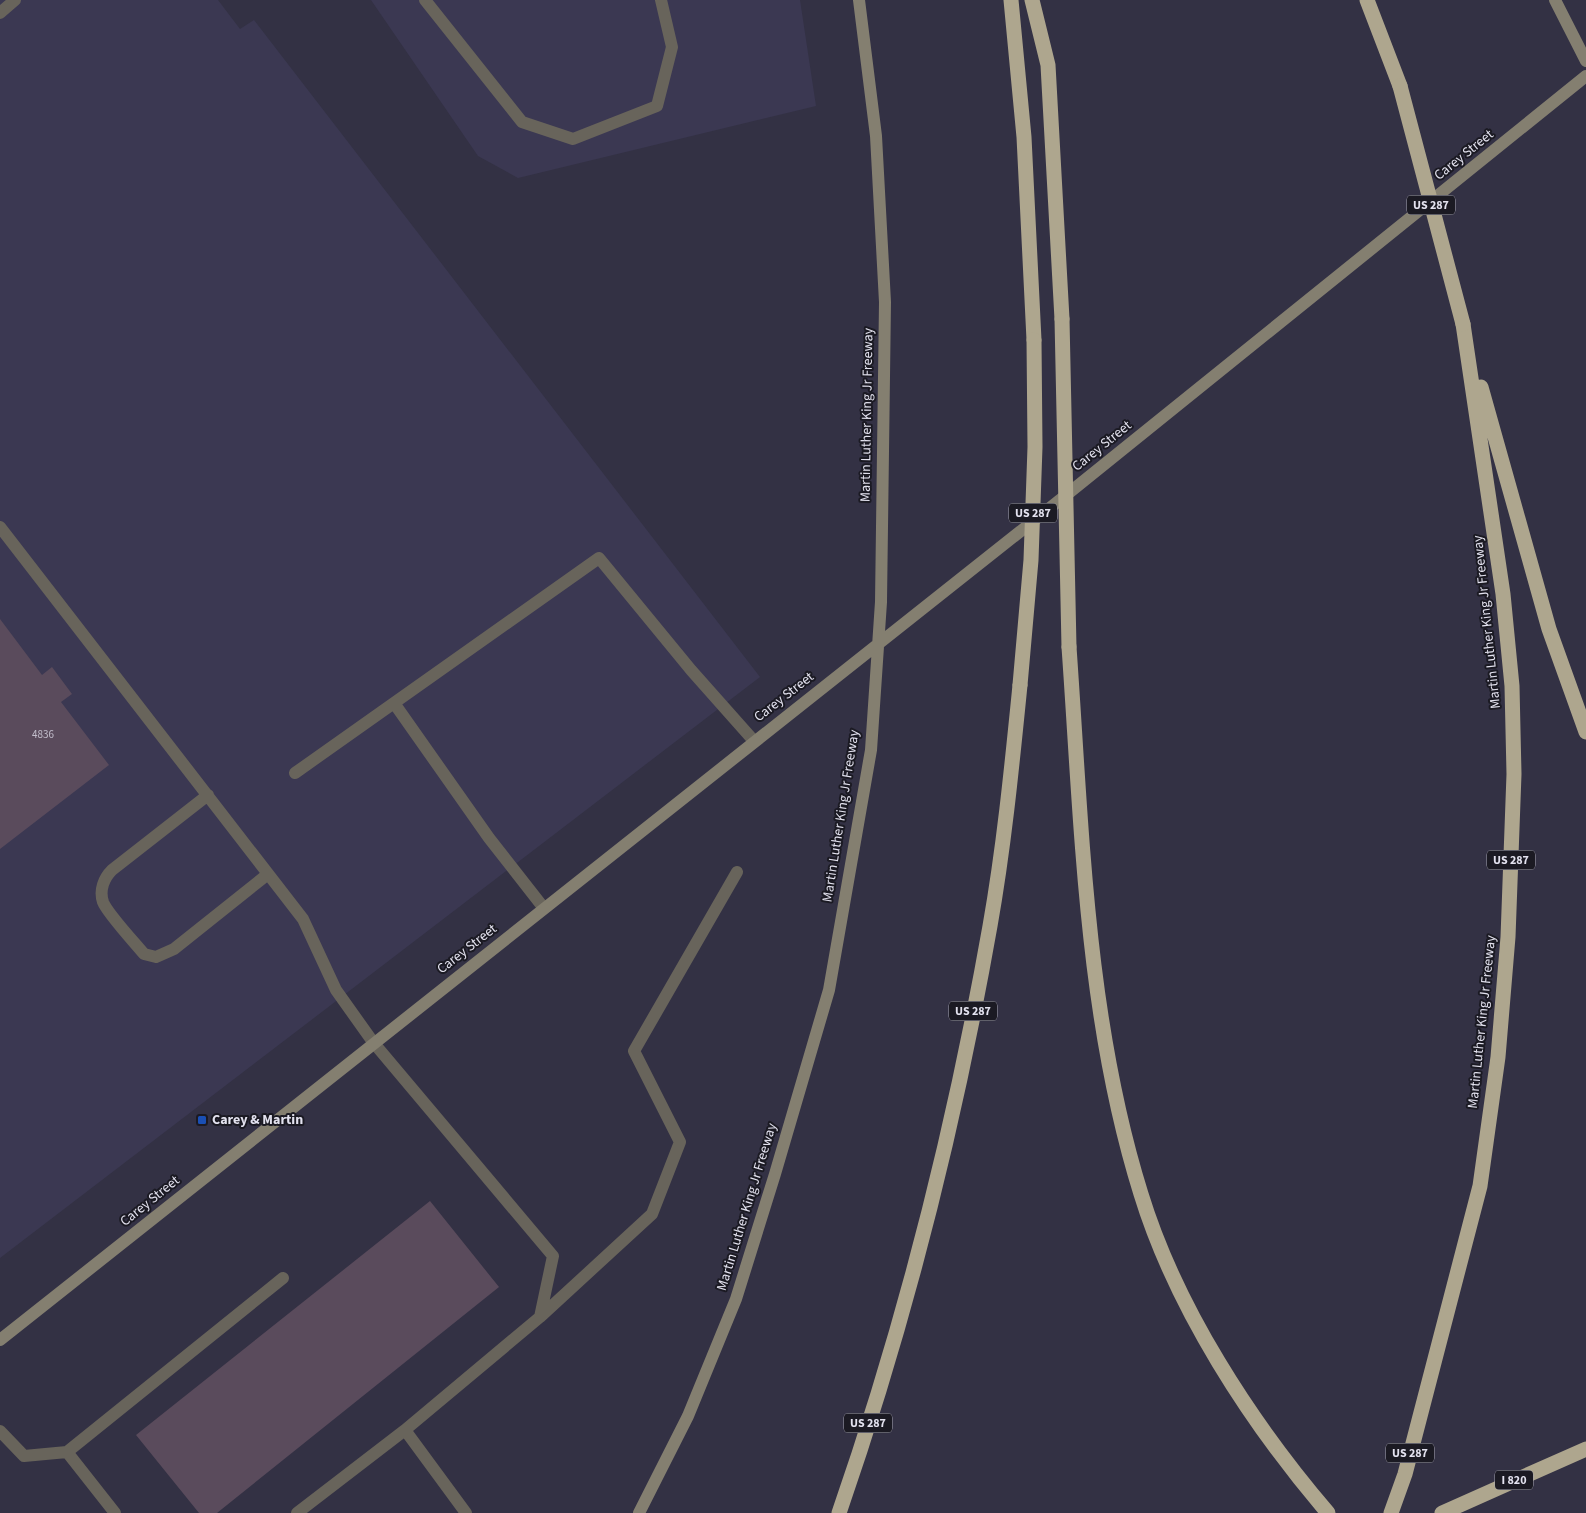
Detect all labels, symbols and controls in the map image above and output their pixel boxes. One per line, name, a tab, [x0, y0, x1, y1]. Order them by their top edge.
street label: Carey Street	[1430, 125, 1498, 185]
road number: US 287	[1407, 196, 1455, 214]
street label: Martin Luther King Jr Freeway	[855, 327, 879, 502]
street label: Carey Street	[1068, 416, 1136, 476]
road number: US 287	[1009, 503, 1057, 522]
street label: Martin Luther King Jr Freeway	[1468, 534, 1506, 710]
street label: Carey Street	[750, 667, 818, 727]
house number: 4836	[32, 727, 54, 742]
street label: Martin Luther King Jr Freeway	[817, 728, 865, 904]
road number: US 287	[1487, 850, 1535, 870]
street label: Carey Street	[433, 919, 501, 979]
street label: Martin Luther King Jr Freeway	[1463, 934, 1501, 1110]
road number: US 287	[949, 1001, 997, 1020]
place label: Carey & Martin	[212, 1110, 303, 1130]
marker: Carey & Martin	[196, 1114, 208, 1126]
street label: Martin Luther King Jr Freeway	[712, 1120, 782, 1293]
street label: Carey Street	[116, 1171, 184, 1231]
road number: US 287	[844, 1414, 892, 1432]
road number: US 287	[1386, 1444, 1434, 1462]
road number: I 820	[1495, 1470, 1533, 1490]

